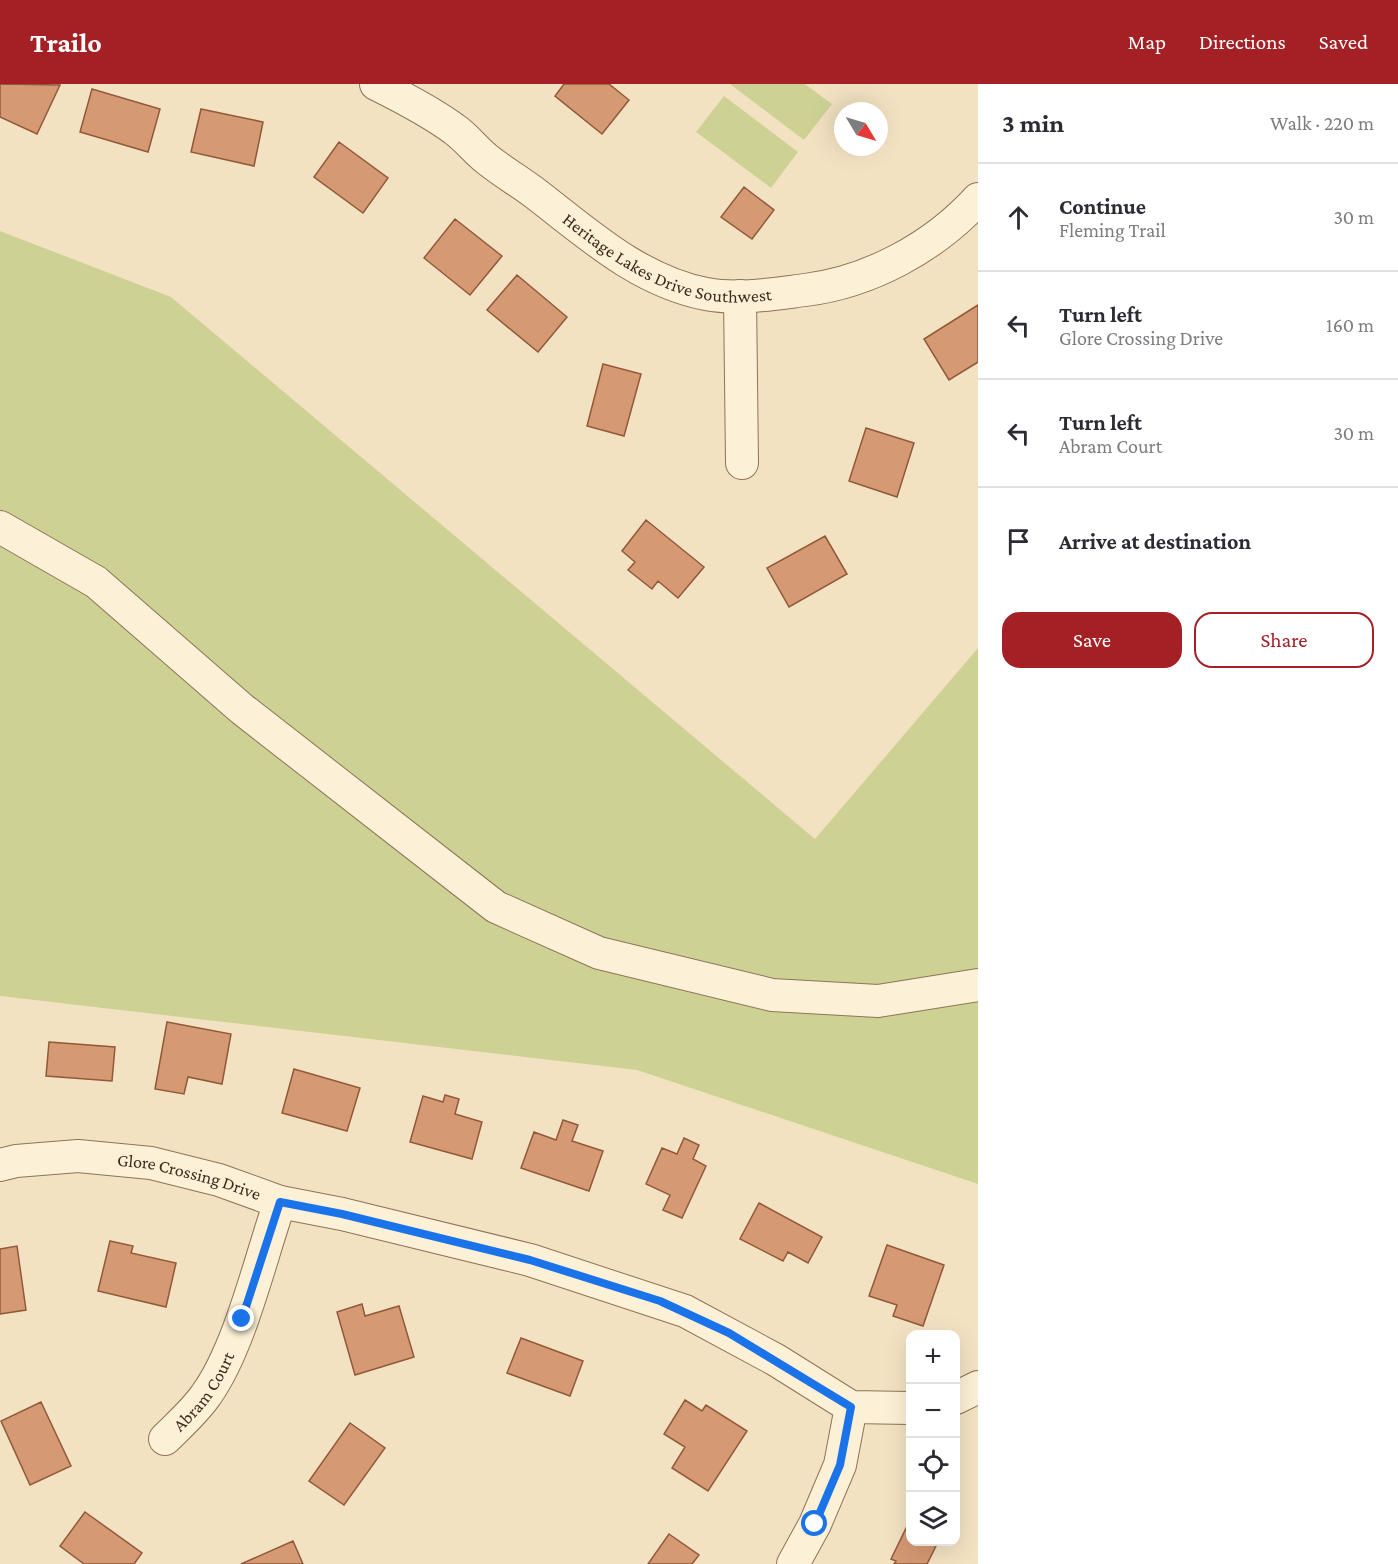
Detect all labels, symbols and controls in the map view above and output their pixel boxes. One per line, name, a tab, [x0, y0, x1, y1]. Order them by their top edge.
text: Trailo	[30, 27, 102, 58]
text: Map	[1128, 30, 1166, 54]
text: Directions	[1199, 30, 1286, 54]
text: Saved	[1319, 30, 1368, 54]
north arrow	[834, 102, 888, 156]
text: 3 min	[1002, 109, 1064, 138]
text: Walk · 220 m	[1270, 112, 1374, 134]
text: Continue	[1059, 194, 1146, 219]
icon: ahead	[1002, 201, 1035, 234]
text: 30 m	[1333, 206, 1374, 228]
street label: Heritage Lakes Drive Southwest	[559, 209, 774, 307]
text: Fleming Trail	[1059, 219, 1166, 241]
text: Turn left	[1059, 302, 1142, 327]
icon: left	[1002, 309, 1035, 342]
text: 160 m	[1326, 314, 1374, 336]
text: Glore Crossing Drive	[1059, 327, 1223, 349]
text: Turn left	[1059, 410, 1142, 435]
icon: left	[1002, 417, 1035, 450]
text: 30 m	[1333, 422, 1374, 444]
text: Abram Court	[1059, 435, 1162, 457]
icon: arrive	[1002, 525, 1035, 558]
text: Arrive at destination	[1059, 529, 1251, 554]
button: Save	[1002, 612, 1182, 668]
button: Share	[1194, 612, 1374, 668]
street label: Glore Crossing Drive	[116, 1150, 264, 1204]
route end	[228, 1305, 254, 1331]
map controls	[906, 1330, 960, 1546]
button: +	[906, 1330, 960, 1384]
street label: Abram Court	[169, 1348, 239, 1435]
button: −	[906, 1384, 960, 1438]
button: locate	[906, 1438, 960, 1492]
button: layers	[906, 1492, 960, 1546]
route start	[801, 1510, 827, 1536]

